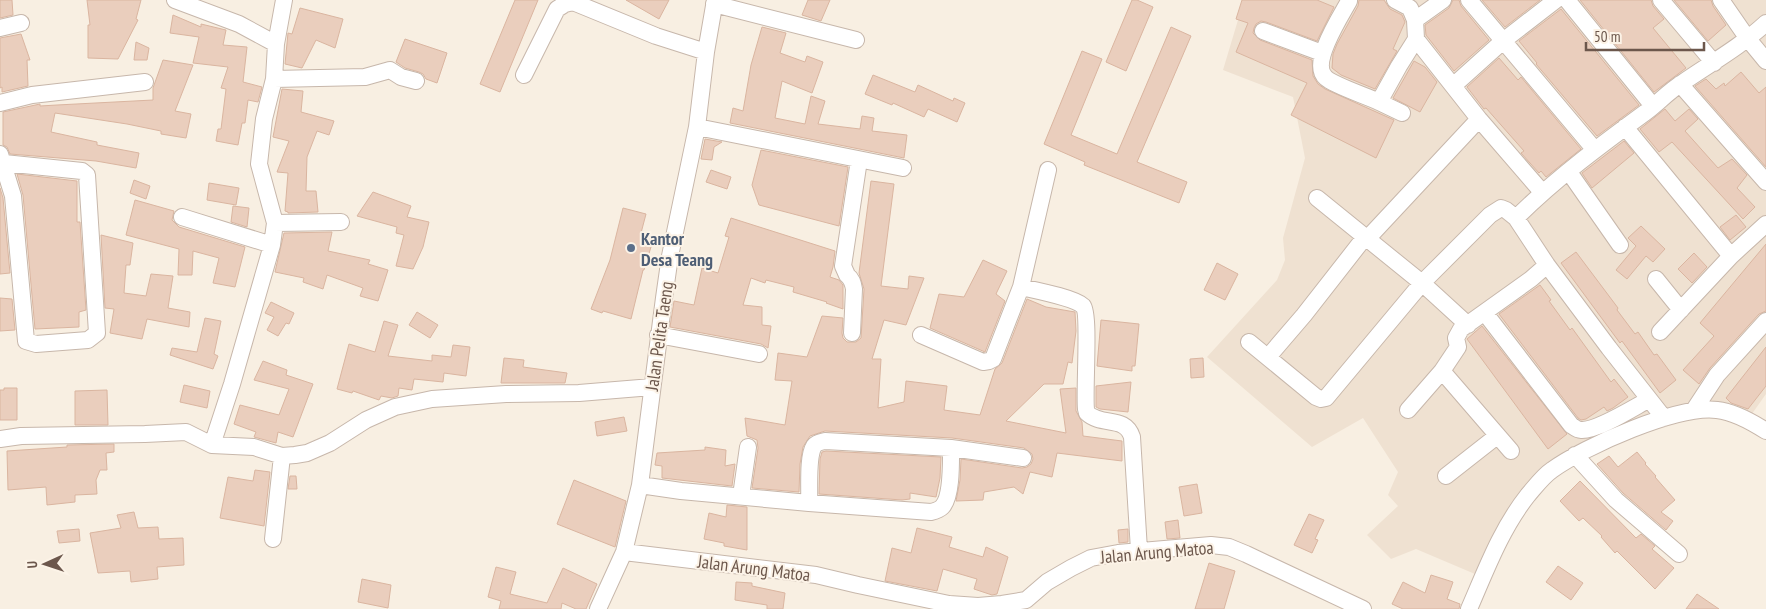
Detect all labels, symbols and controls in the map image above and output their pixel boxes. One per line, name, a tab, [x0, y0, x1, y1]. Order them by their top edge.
scale bar	[1586, 20, 1704, 52]
text: 50 m	[1594, 27, 1620, 46]
place label: Kantor Desa Teang	[641, 227, 713, 271]
marker: Kantor Desa Teang	[625, 242, 637, 254]
street label: Jalan Pelita Taeng	[640, 280, 678, 393]
street label: Jalan Arung Matoa	[1099, 536, 1214, 568]
north arrow	[20, 539, 70, 589]
street label: Jalan Arung Matoa	[695, 550, 812, 586]
text: U	[23, 561, 41, 569]

